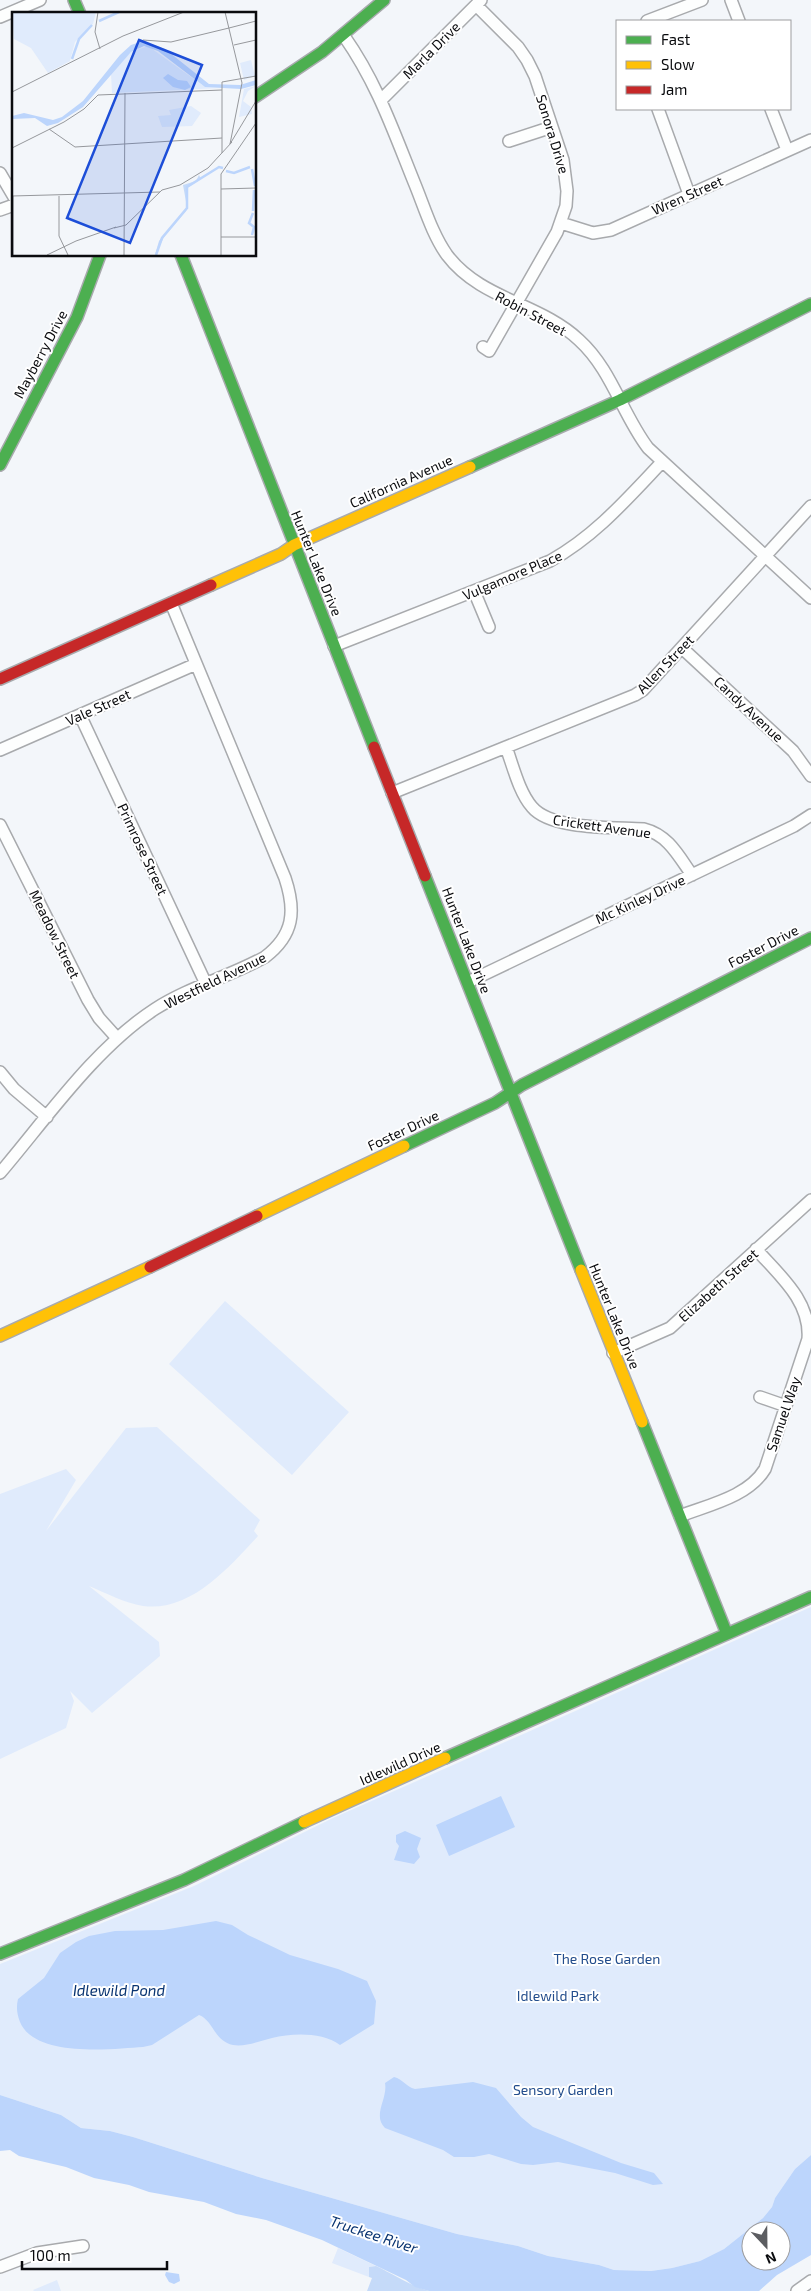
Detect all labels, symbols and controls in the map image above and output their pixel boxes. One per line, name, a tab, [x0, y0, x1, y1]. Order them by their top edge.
inset map	[12, 12, 256, 256]
street label: Marla Drive	[399, 18, 463, 82]
legend	[616, 20, 791, 110]
text: Fast	[661, 30, 691, 48]
text: Slow	[661, 55, 695, 73]
text: Jam	[661, 80, 687, 98]
street label: Sonora Drive	[533, 93, 573, 175]
street label: Wren Street	[649, 172, 725, 218]
street label: Robin Street	[493, 287, 569, 339]
street label: Mayberry Drive	[10, 307, 70, 401]
street label: California Avenue	[347, 451, 455, 511]
street label: Hunter Lake Drive	[288, 508, 346, 618]
street label: Vulgamore Place	[460, 546, 564, 604]
street label: Allen Street	[633, 631, 697, 697]
street label: Candy Avenue	[711, 673, 787, 745]
street label: Vale Street	[63, 685, 133, 729]
street label: Primrose Street	[114, 800, 172, 898]
street label: Crickett Avenue	[552, 811, 652, 841]
street label: Mc Kinley Drive	[592, 871, 688, 927]
street label: Hunter Lake Drive	[439, 884, 495, 996]
street label: Meadow Street	[26, 887, 84, 981]
street label: Foster Drive	[725, 921, 801, 971]
street label: Westfield Avenue	[161, 948, 269, 1012]
street label: Foster Drive	[365, 1106, 441, 1154]
street label: Elizabeth Street	[675, 1245, 761, 1325]
street label: Hunter Lake Drive	[586, 1261, 644, 1371]
street label: Samuel Way	[762, 1374, 804, 1454]
street label: Idlewild Drive	[357, 1738, 443, 1788]
park label: The Rose Garden	[554, 1950, 660, 1967]
water label: Idlewild Pond	[73, 1981, 166, 1999]
park label: Idlewild Park	[517, 1987, 599, 2004]
park label: Sensory Garden	[513, 2081, 613, 2098]
water label: Truckee River	[328, 2211, 421, 2257]
north arrow	[741, 2221, 791, 2271]
scale bar	[22, 2238, 168, 2270]
text: 100 m	[30, 2246, 71, 2264]
text: N	[763, 2249, 779, 2268]

